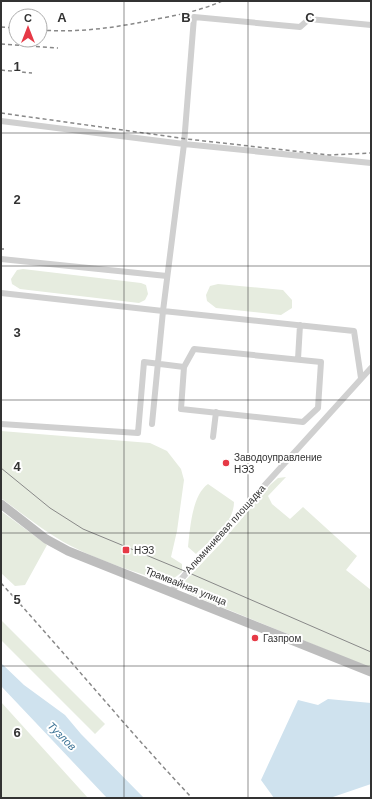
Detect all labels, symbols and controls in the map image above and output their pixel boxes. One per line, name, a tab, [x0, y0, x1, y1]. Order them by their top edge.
north arrow	[8, 8, 48, 48]
text: A	[57, 10, 67, 25]
text: B	[181, 10, 191, 25]
text: C	[305, 10, 315, 25]
text: С	[24, 12, 32, 24]
text: 1	[13, 59, 21, 74]
text: 2	[13, 192, 21, 207]
text: 3	[13, 325, 21, 340]
place label: Заводоуправление НЭЗ	[234, 452, 323, 475]
marker: Заводоуправление НЭЗ	[221, 458, 231, 468]
text: 4	[13, 459, 21, 474]
street label: Алюминиевая площадка	[183, 482, 268, 575]
marker: НЭЗ	[121, 545, 131, 555]
place label: НЭЗ	[134, 545, 154, 556]
street label: Трамвайная улица	[144, 565, 229, 607]
text: 5	[13, 592, 21, 607]
marker: Газпром	[250, 633, 260, 643]
place label: Газпром	[263, 633, 301, 644]
water label: Тузлов	[45, 719, 79, 753]
text: 6	[13, 725, 21, 740]

